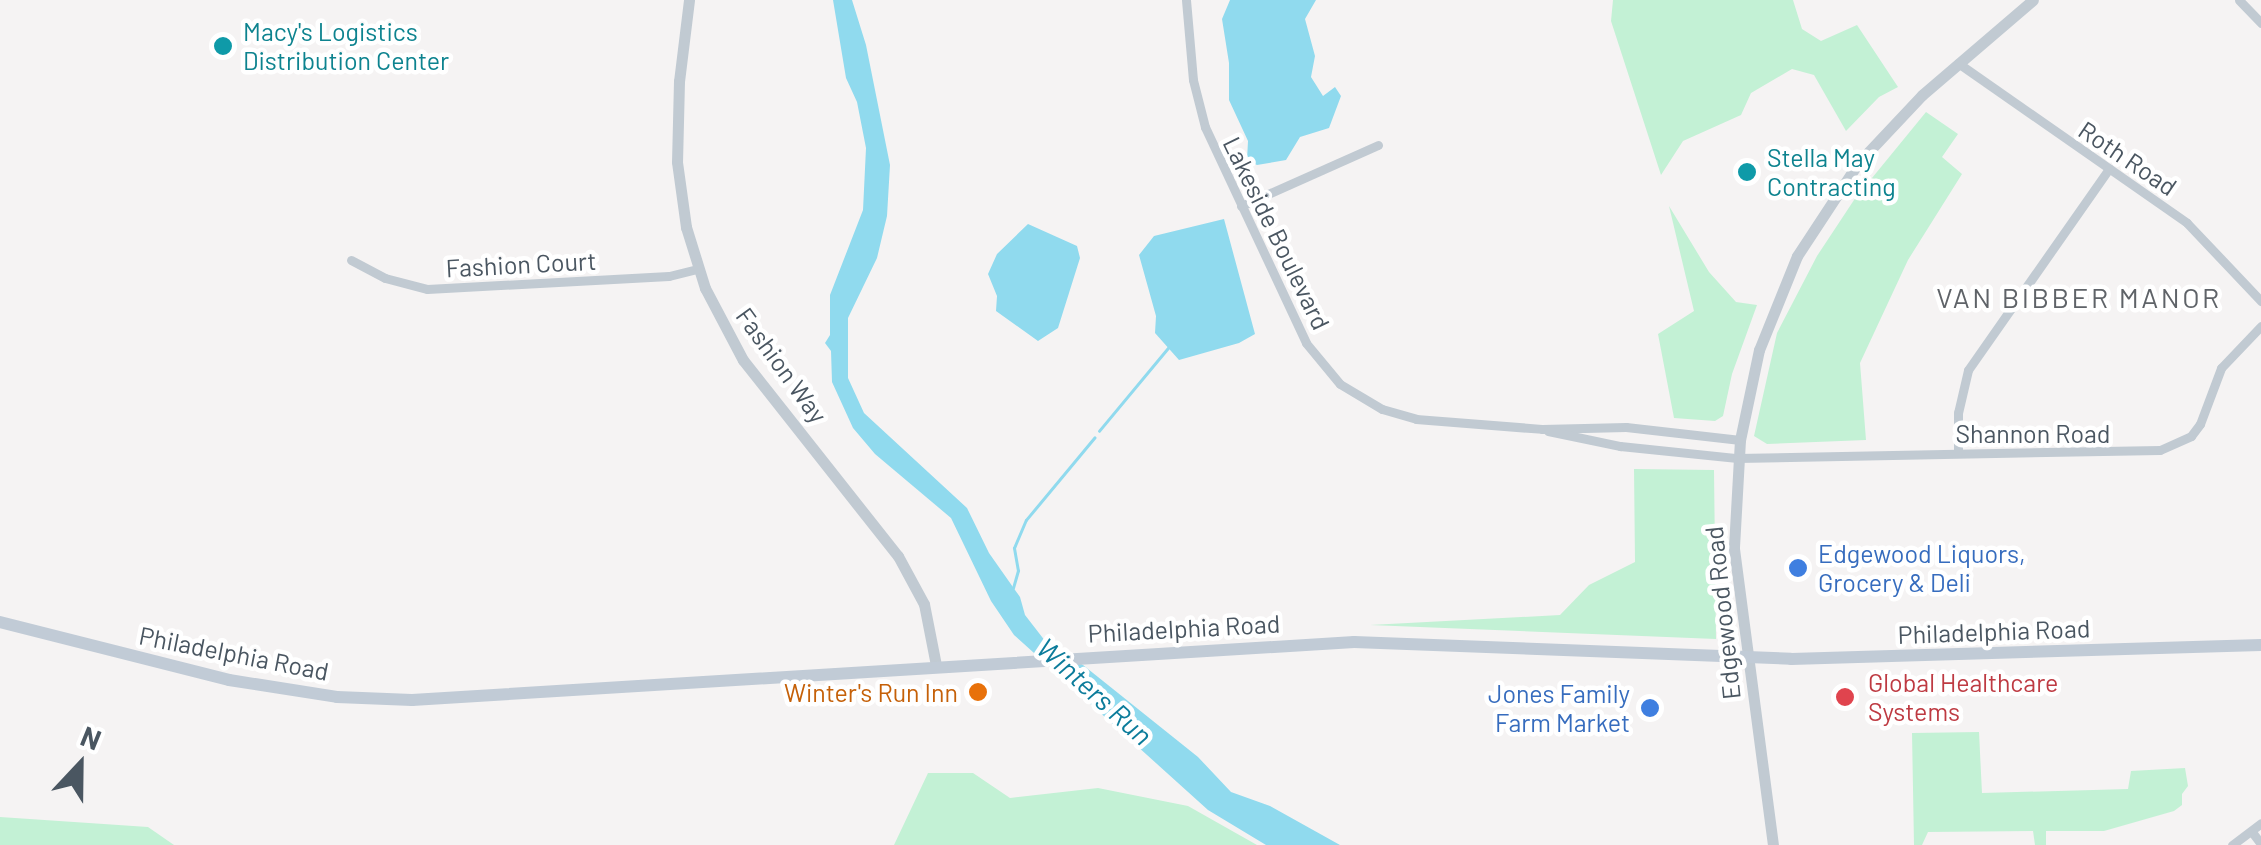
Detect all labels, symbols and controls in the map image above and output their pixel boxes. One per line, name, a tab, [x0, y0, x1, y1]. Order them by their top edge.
place label: Macy's Logistics Distribution Center	[243, 17, 449, 76]
marker: Macy's Logistics Distribution Center	[212, 35, 234, 57]
street label: Roth Road	[2073, 114, 2183, 202]
street label: Lakeside Boulevard	[1217, 132, 1337, 334]
place label: Stella May Contracting	[1767, 143, 1895, 202]
marker: Stella May Contracting	[1736, 161, 1758, 183]
street label: Fashion Court	[445, 245, 597, 283]
district label: VAN BIBBER MANOR	[1936, 280, 2222, 314]
street label: Fashion Way	[730, 302, 834, 428]
street label: Shannon Road	[1956, 418, 2110, 448]
street label: Edgewood Road	[1698, 525, 1746, 701]
place label: Edgewood Liquors, Grocery & Deli	[1818, 539, 2026, 598]
marker: Edgewood Liquors, Grocery & Deli	[1787, 557, 1809, 579]
street label: Philadelphia Road	[1087, 608, 1281, 648]
street label: Philadelphia Road	[1897, 613, 2091, 649]
street label: Philadelphia Road	[137, 620, 331, 686]
water label: Winters Run	[1030, 630, 1160, 752]
place label: Global Healthcare Systems	[1868, 668, 2058, 727]
place label: Winter's Run Inn	[784, 677, 958, 707]
place label: Jones Family Farm Market	[1488, 679, 1630, 738]
marker: Winter's Run Inn	[967, 681, 989, 703]
marker: Global Healthcare Systems	[1832, 684, 1858, 710]
marker: Jones Family Farm Market	[1639, 697, 1661, 719]
north arrow	[30, 715, 130, 815]
text: N	[76, 718, 106, 756]

